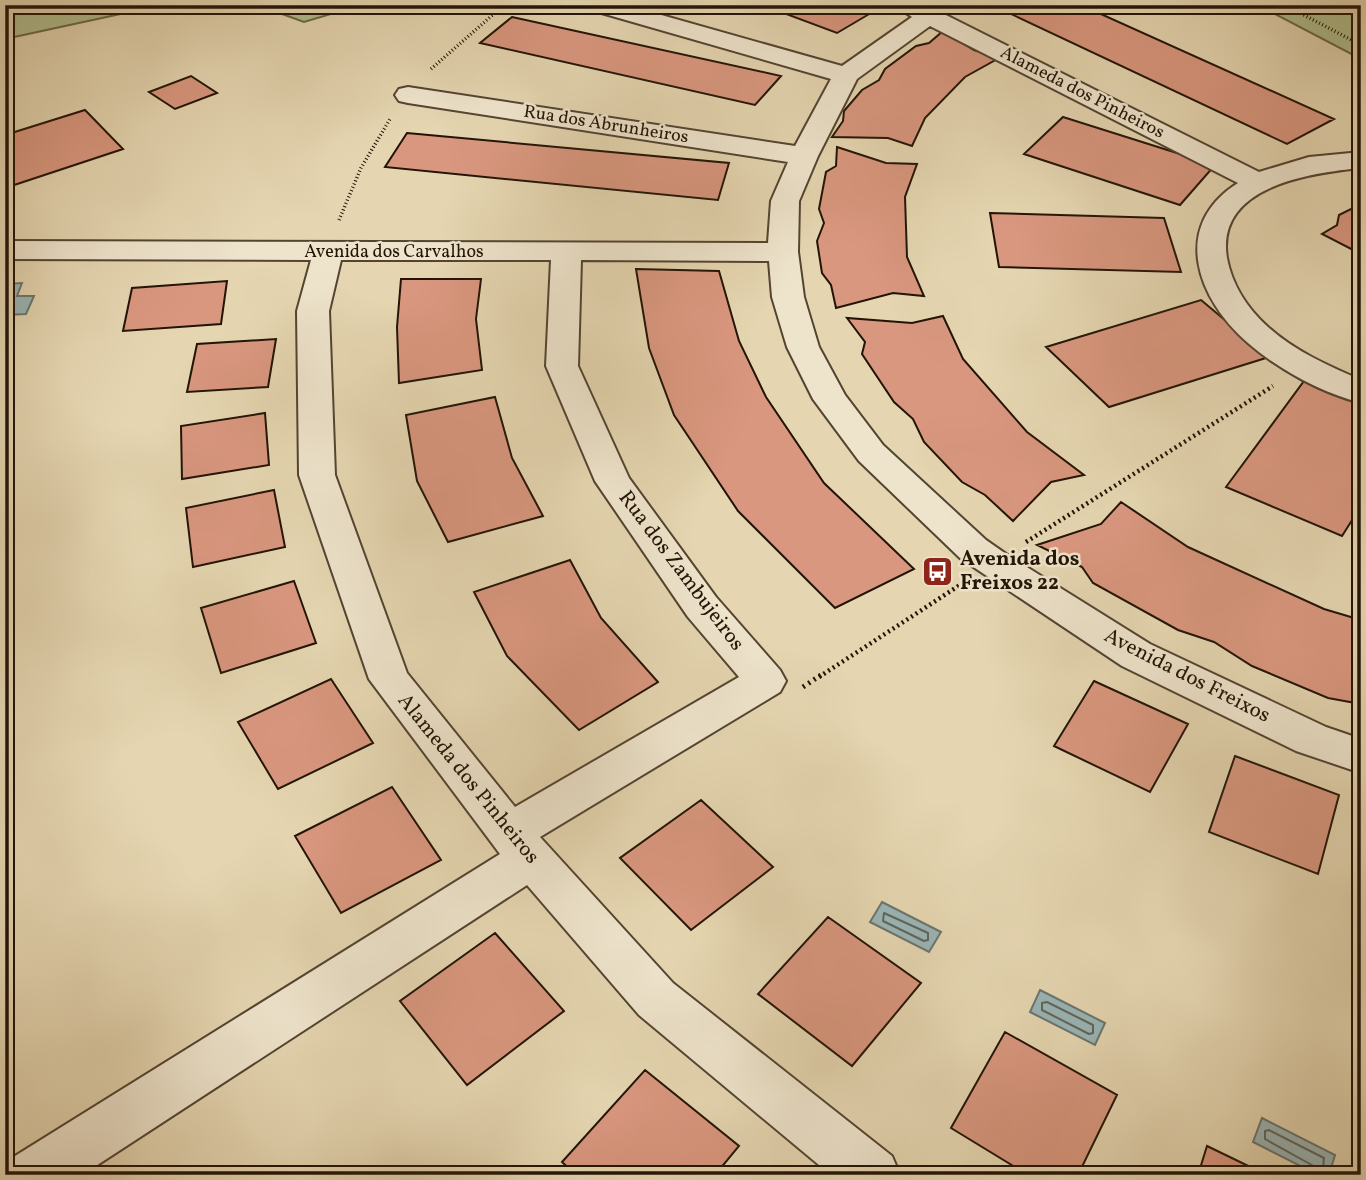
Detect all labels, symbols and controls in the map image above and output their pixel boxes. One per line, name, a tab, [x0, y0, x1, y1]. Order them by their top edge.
street label: Alameda dos Pinheiros	[996, 41, 1168, 145]
street label: Rua dos Abrunheiros	[522, 100, 690, 150]
street label: Avenida dos Carvalhos	[304, 240, 484, 265]
street label: Rua dos Zambujeiros	[611, 485, 751, 657]
place label: Avenida dos Freixos 22	[960, 545, 1080, 598]
bus stop icon: Avenida dos Freixos 22	[920, 554, 954, 588]
street label: Avenida dos Freixos	[1099, 622, 1275, 730]
street label: Alameda dos Pinheiros	[390, 688, 546, 870]

